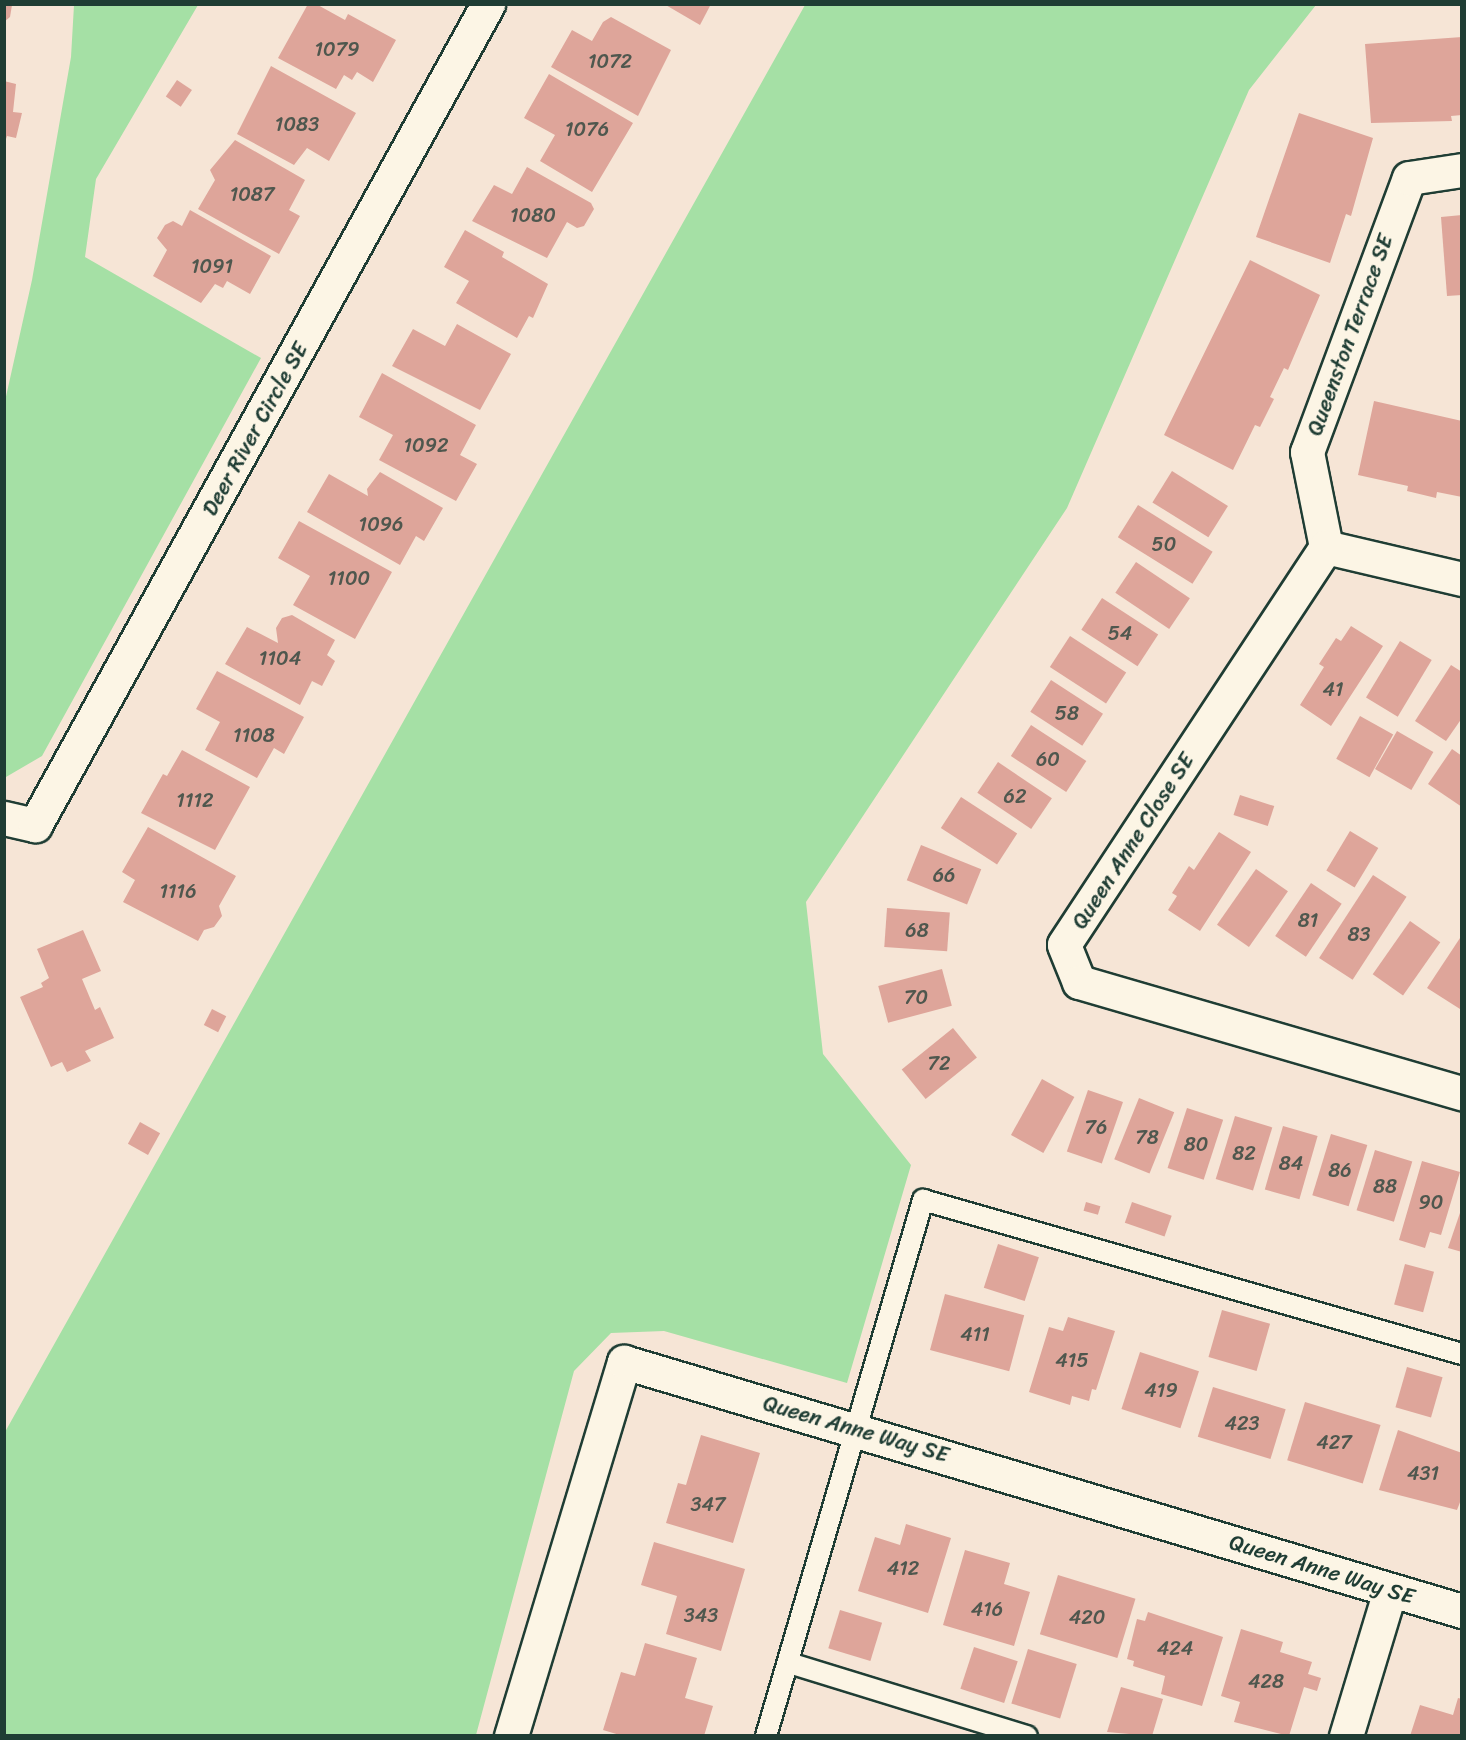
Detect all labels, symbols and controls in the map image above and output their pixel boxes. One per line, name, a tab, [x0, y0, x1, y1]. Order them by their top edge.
house number: 1079	[315, 37, 359, 61]
house number: 1072	[588, 49, 632, 73]
house number: 1083	[275, 112, 319, 136]
house number: 1076	[565, 117, 609, 141]
house number: 1087	[230, 182, 274, 206]
house number: 1080	[510, 203, 556, 227]
street label: Queenston Terrace SE	[1301, 231, 1399, 439]
house number: 1091	[191, 254, 233, 278]
street label: Deer River Circle SE	[196, 337, 314, 521]
house number: 1092	[403, 433, 449, 457]
house number: 1096	[359, 512, 403, 536]
house number: 50	[1152, 532, 1176, 556]
house number: 1100	[328, 566, 370, 590]
house number: 54	[1108, 621, 1132, 645]
house number: 1104	[259, 646, 301, 670]
house number: 41	[1322, 677, 1344, 701]
house number: 58	[1055, 701, 1079, 725]
house number: 1108	[233, 723, 275, 747]
house number: 60	[1036, 747, 1060, 771]
street label: Queen Anne Close SE	[1066, 748, 1200, 934]
house number: 62	[1004, 784, 1026, 808]
house number: 1112	[176, 788, 214, 812]
house number: 66	[933, 863, 955, 887]
house number: 1116	[159, 879, 197, 903]
house number: 81	[1298, 908, 1318, 932]
house number: 68	[905, 918, 929, 942]
house number: 83	[1347, 922, 1371, 946]
house number: 70	[904, 985, 928, 1009]
house number: 72	[928, 1051, 950, 1075]
house number: 76	[1085, 1115, 1107, 1139]
house number: 78	[1135, 1125, 1159, 1149]
house number: 80	[1184, 1132, 1208, 1156]
house number: 82	[1232, 1141, 1256, 1165]
house number: 84	[1279, 1151, 1303, 1175]
house number: 86	[1328, 1158, 1352, 1182]
house number: 88	[1373, 1174, 1397, 1198]
house number: 90	[1419, 1190, 1443, 1214]
house number: 411	[960, 1322, 990, 1346]
house number: 415	[1055, 1348, 1089, 1372]
house number: 419	[1144, 1378, 1178, 1402]
street label: Queen Anne Way SE	[760, 1390, 952, 1468]
house number: 423	[1224, 1411, 1260, 1435]
house number: 427	[1316, 1430, 1352, 1454]
house number: 431	[1407, 1461, 1439, 1485]
house number: 347	[691, 1492, 725, 1516]
street label: Queen Anne Way SE	[1226, 1528, 1418, 1610]
house number: 412	[887, 1556, 919, 1580]
house number: 416	[971, 1597, 1003, 1621]
house number: 343	[684, 1603, 718, 1627]
house number: 420	[1069, 1605, 1105, 1629]
house number: 424	[1157, 1636, 1193, 1660]
house number: 428	[1248, 1669, 1284, 1693]

